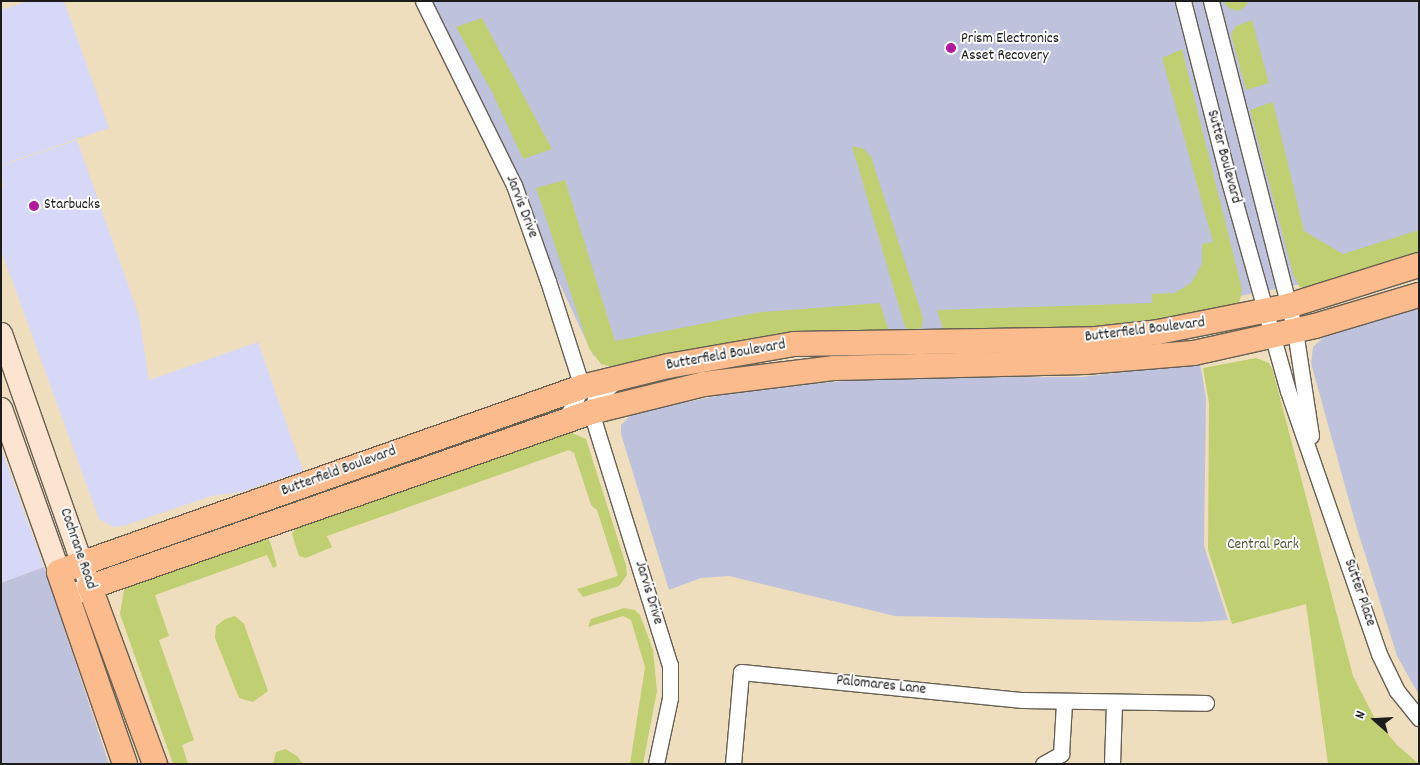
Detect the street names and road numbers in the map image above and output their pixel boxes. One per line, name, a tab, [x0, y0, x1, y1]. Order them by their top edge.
street label: Sutter Boulevard	[1202, 108, 1244, 206]
street label: Jarvis Drive	[501, 173, 541, 241]
street label: Butterfield Boulevard	[1084, 315, 1206, 347]
street label: Butterfield Boulevard	[665, 337, 787, 375]
street label: Butterfield Boulevard	[279, 443, 399, 501]
street label: Cochrane Road	[55, 506, 99, 592]
street label: Sutter Place	[1339, 557, 1379, 629]
street label: Jarvis Drive	[630, 559, 666, 627]
street label: Palomares Lane	[835, 672, 927, 700]

